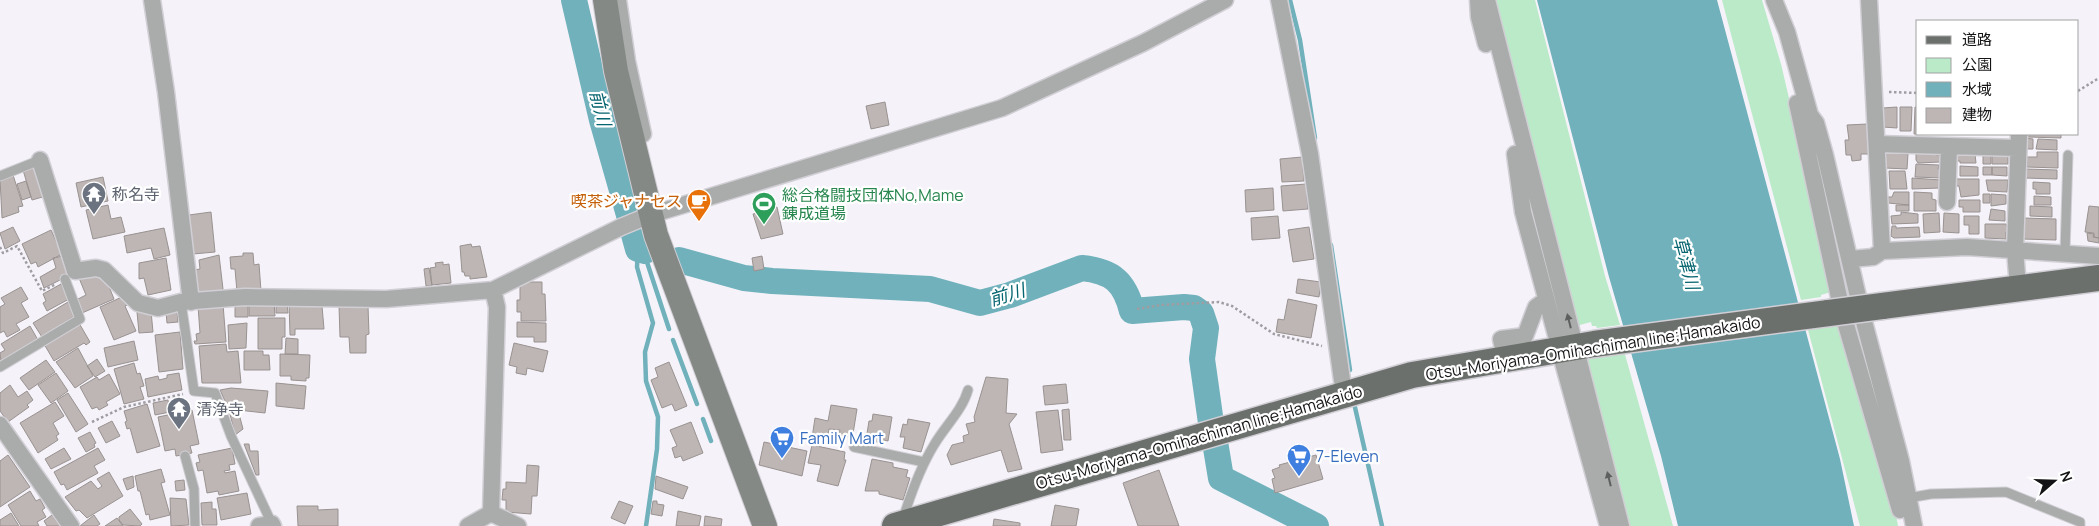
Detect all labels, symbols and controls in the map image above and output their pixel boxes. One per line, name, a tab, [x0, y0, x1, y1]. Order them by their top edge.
legend	[1916, 20, 2079, 135]
text: 道路	[1962, 29, 1992, 50]
text: 公園	[1962, 54, 1992, 75]
text: 水域	[1962, 79, 1992, 100]
water label: 前川	[585, 88, 617, 130]
text: 建物	[1962, 104, 1992, 125]
temple icon: 称名寺	[81, 181, 107, 215]
place label: 称名寺	[112, 183, 160, 205]
place label: 総合格闘技団体No,Mame 錬成道場	[782, 184, 964, 224]
cafe icon: 喫茶ジャナセス	[686, 188, 712, 222]
place label: 喫茶ジャナセス	[571, 190, 682, 212]
sports icon: 総合格闘技団体No,Mame 錬成道場	[751, 191, 777, 225]
water label: 草津川	[1668, 234, 1706, 294]
water label: 前川	[986, 277, 1030, 311]
street label: Otsu-Moriyama-Omihachiman line;Hamakaido	[1424, 311, 1762, 385]
one-way arrow	[1564, 314, 1572, 329]
street label: Otsu-Moriyama-Omihachiman line;Hamakaido	[1033, 380, 1365, 494]
temple icon: 清浄寺	[166, 396, 192, 430]
place label: 清浄寺	[196, 398, 244, 420]
supermarket icon: Family Mart	[769, 425, 795, 459]
place label: Family Mart	[800, 427, 884, 449]
supermarket icon: 7-Eleven	[1286, 443, 1312, 477]
place label: 7-Eleven	[1316, 445, 1379, 467]
north arrow	[2029, 456, 2079, 506]
text: N	[2056, 468, 2077, 484]
one-way arrow	[1605, 471, 1613, 486]

